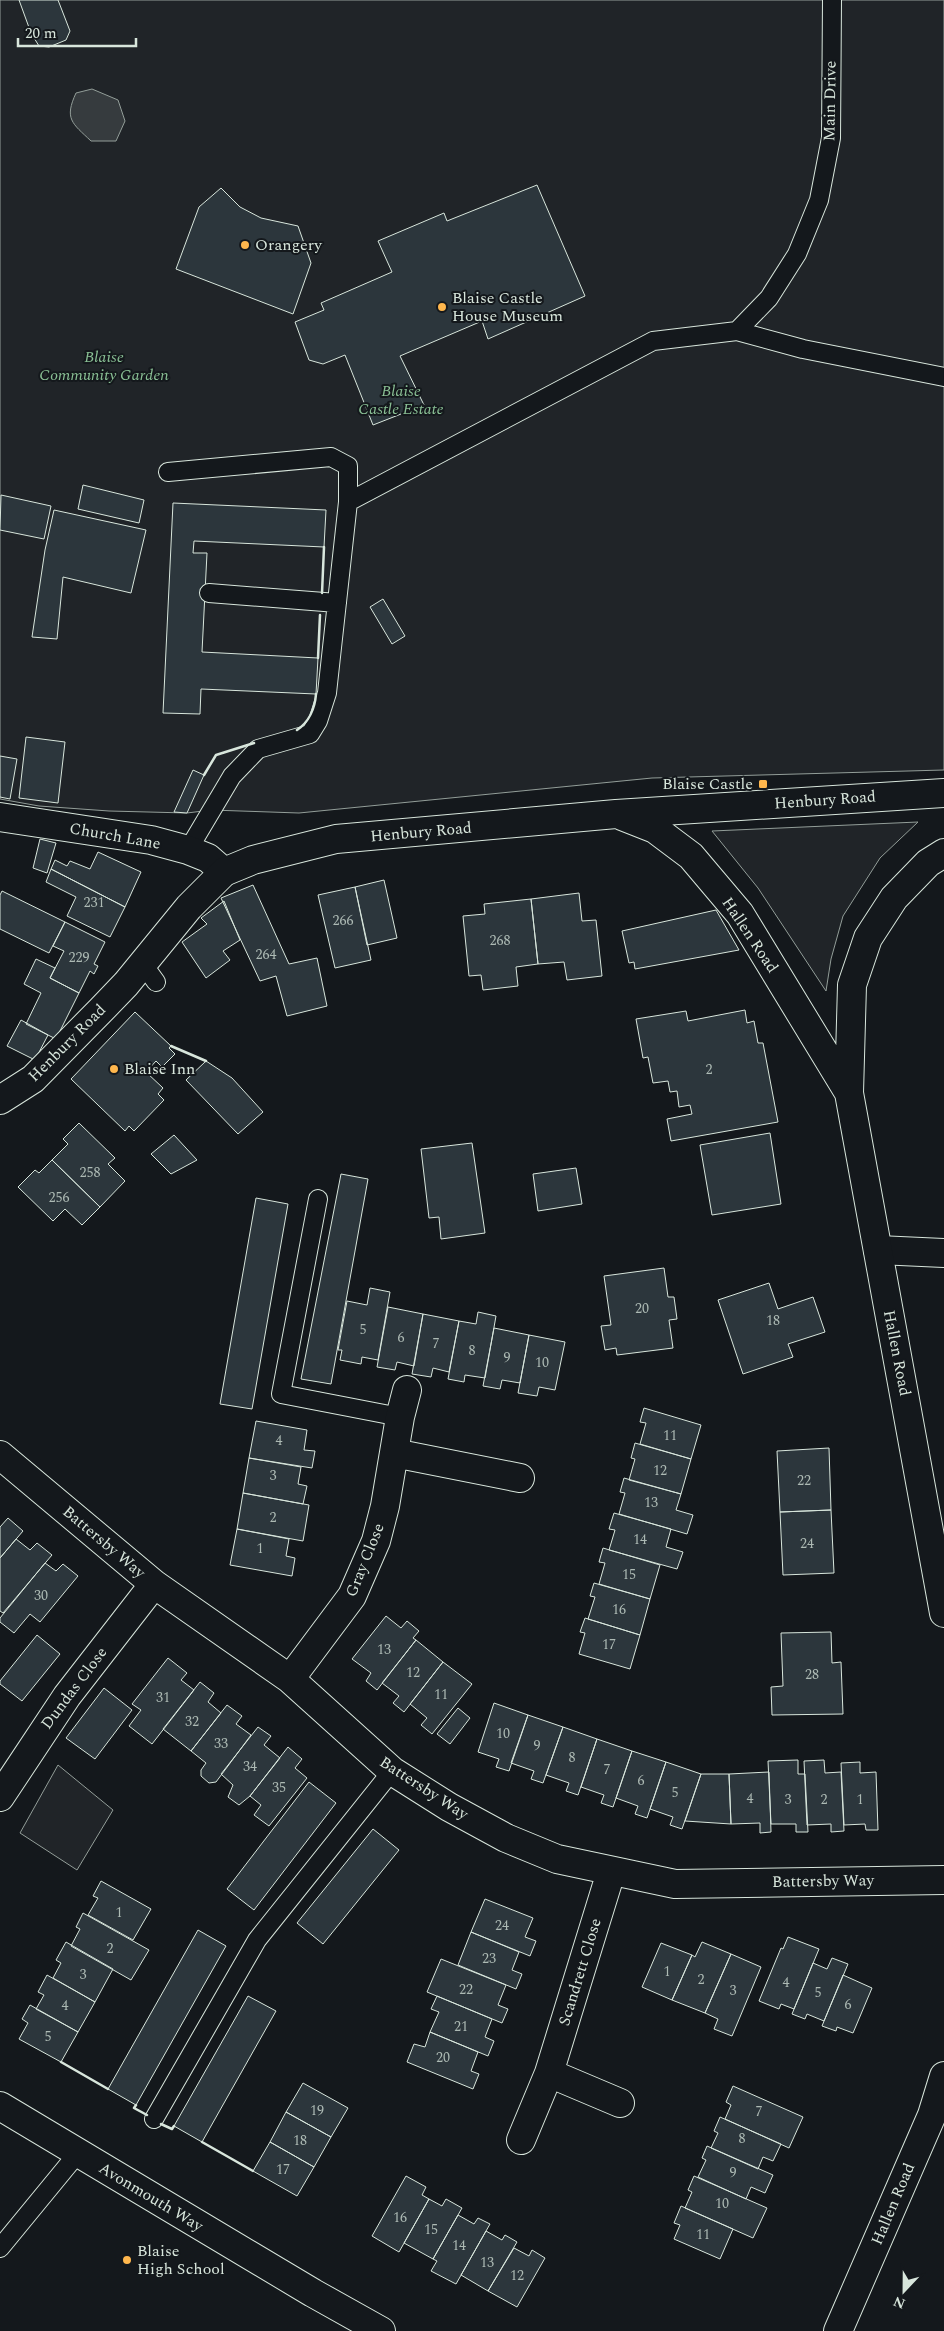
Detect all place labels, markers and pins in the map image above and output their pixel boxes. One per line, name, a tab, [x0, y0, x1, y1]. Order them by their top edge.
place label: Orangery	[255, 233, 323, 257]
marker: Orangery	[239, 239, 251, 251]
place label: Blaise Castle House Museum	[452, 286, 563, 328]
marker: Blaise Castle House Museum	[436, 301, 448, 313]
place label: Blaise Castle	[662, 772, 753, 796]
marker: Blaise Castle	[757, 778, 769, 790]
place label: Blaise Inn	[124, 1057, 195, 1081]
marker: Blaise Inn	[108, 1063, 120, 1075]
place label: Blaise High School	[137, 2239, 225, 2281]
marker: Blaise High School	[121, 2254, 133, 2266]

